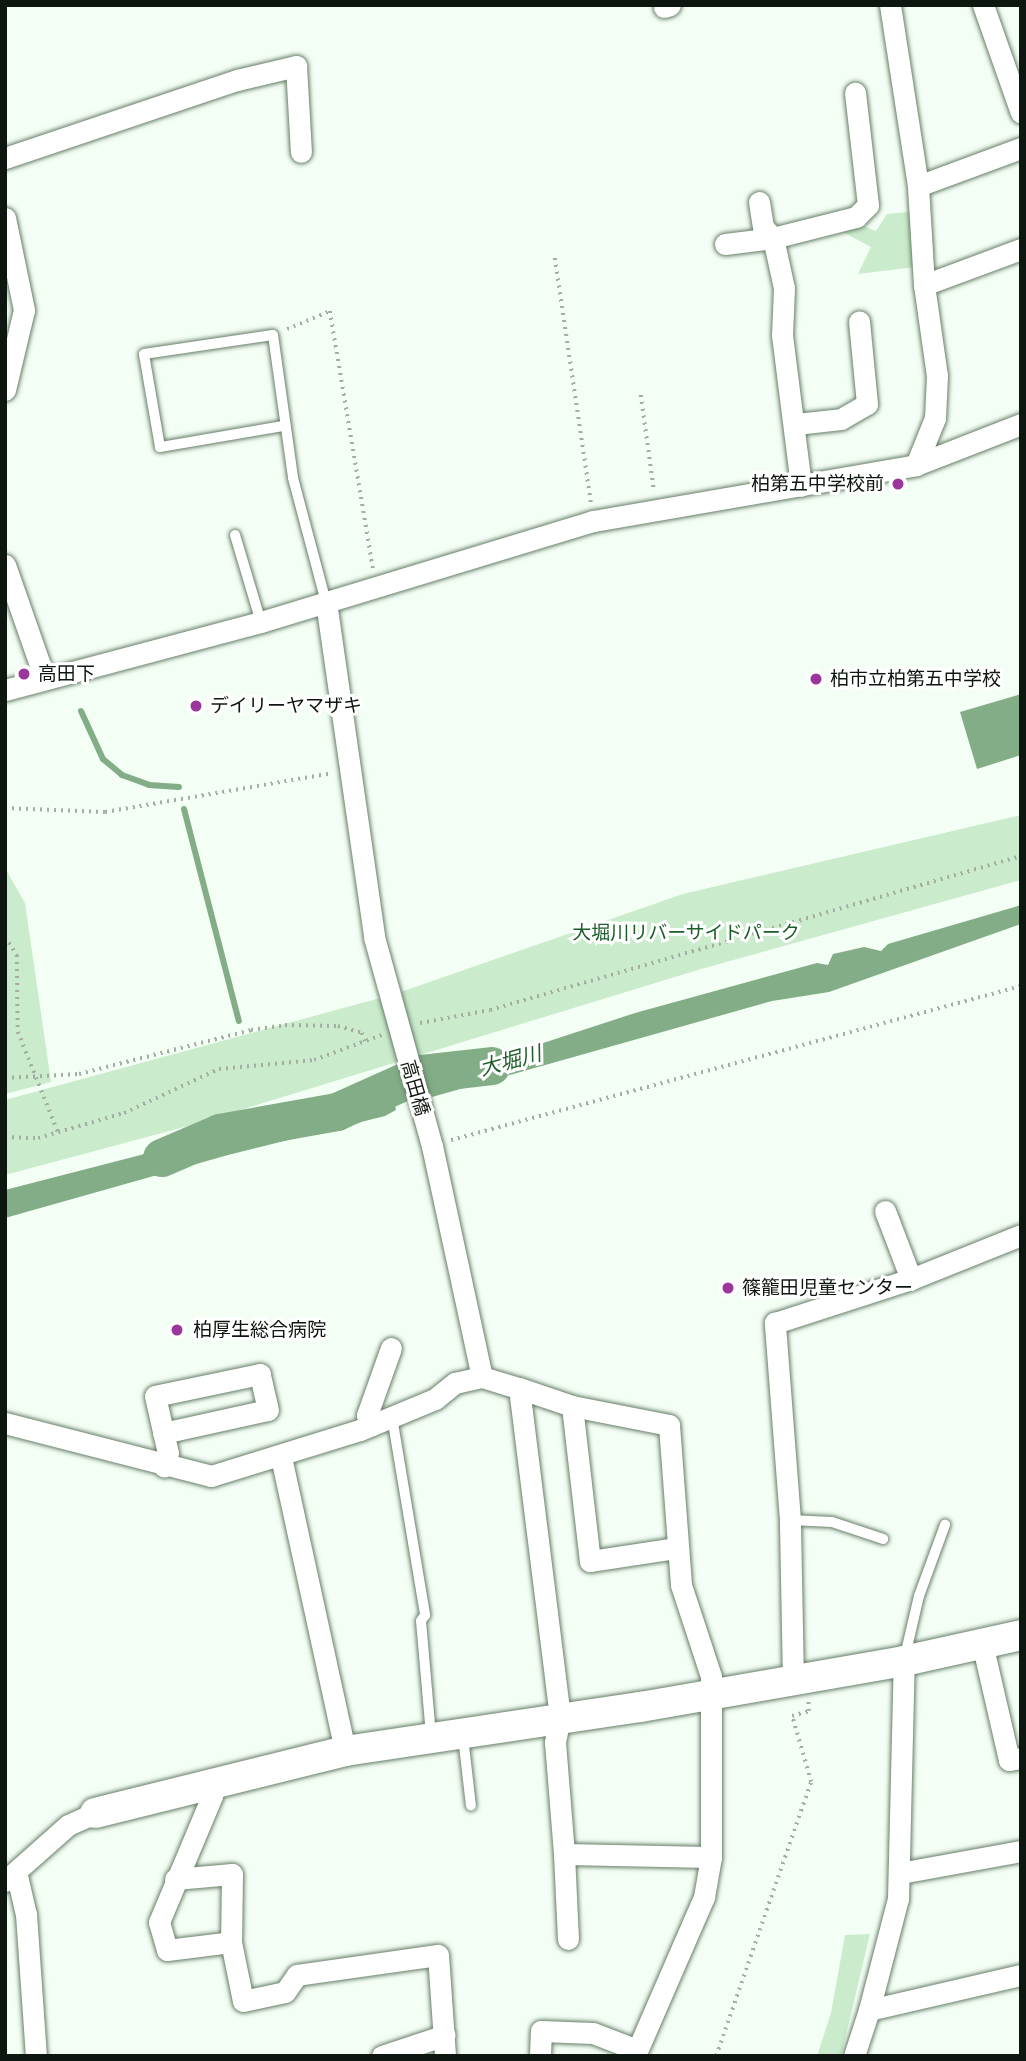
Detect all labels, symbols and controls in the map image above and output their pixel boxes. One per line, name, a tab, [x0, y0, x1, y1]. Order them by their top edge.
place label: 柏第五中学校前	[751, 473, 884, 495]
marker: 柏第五中学校前	[890, 476, 906, 492]
place label: 高田下	[38, 663, 95, 685]
marker: 高田下	[16, 666, 32, 682]
place label: 柏市立柏第五中学校	[830, 668, 1001, 690]
marker: 柏市立柏第五中学校	[808, 671, 824, 687]
place label: デイリーヤマザキ	[210, 695, 362, 717]
marker: デイリーヤマザキ	[188, 698, 204, 714]
park label: 大堀川リバーサイドパーク	[572, 922, 800, 944]
water label: 大堀川	[476, 1040, 544, 1080]
street label: 高田橋	[396, 1057, 434, 1119]
place label: 篠籠田児童センター	[742, 1277, 913, 1299]
marker: 篠籠田児童センター	[720, 1280, 736, 1296]
place label: 柏厚生総合病院	[193, 1319, 326, 1341]
marker: 柏厚生総合病院	[167, 1320, 187, 1340]

